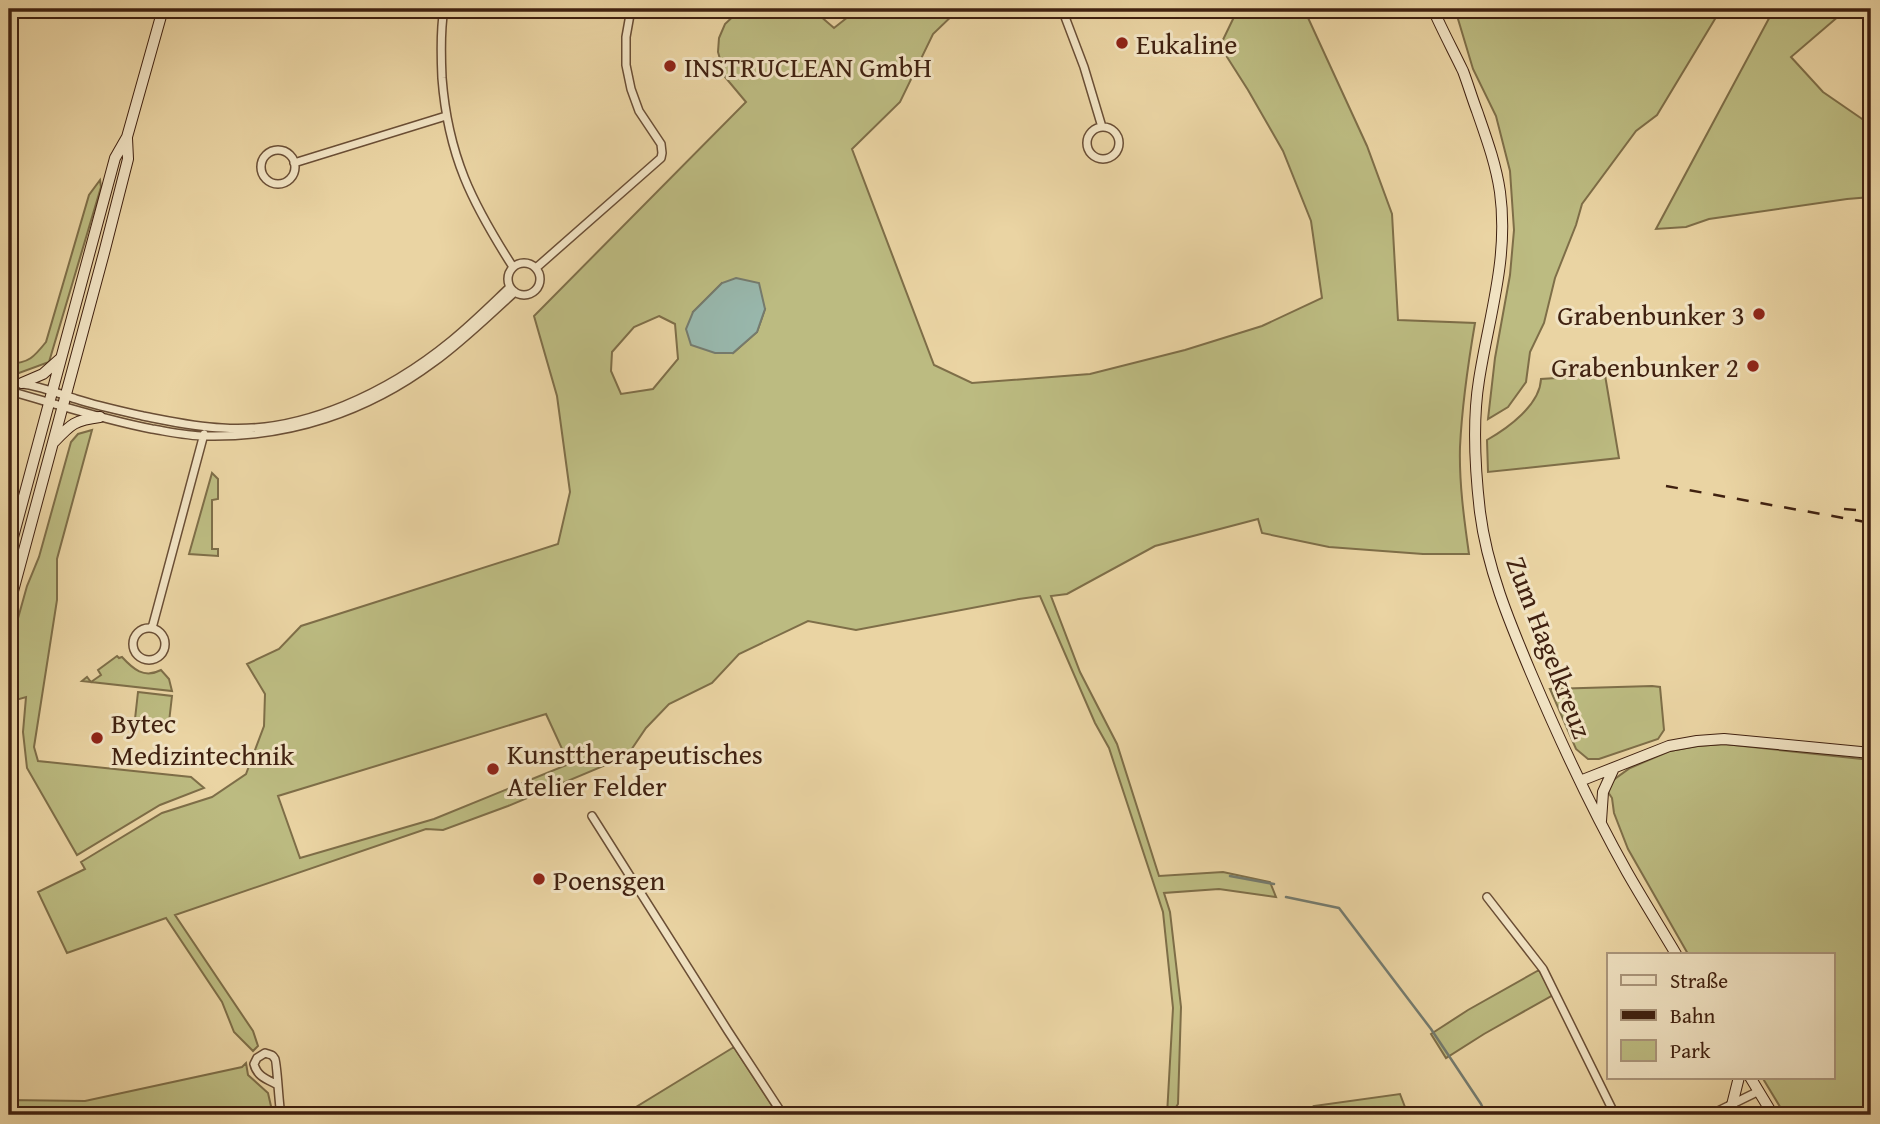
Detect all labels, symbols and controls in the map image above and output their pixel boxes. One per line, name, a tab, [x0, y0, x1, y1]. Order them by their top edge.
place label: Eukaline	[1136, 23, 1237, 64]
marker: Eukaline	[1114, 35, 1130, 51]
place label: INSTRUCLEAN GmbH	[684, 46, 932, 87]
marker: INSTRUCLEAN GmbH	[662, 58, 678, 74]
place label: Grabenbunker 3	[1557, 294, 1745, 335]
marker: Grabenbunker 3	[1751, 306, 1767, 322]
place label: Grabenbunker 2	[1551, 346, 1739, 387]
marker: Grabenbunker 2	[1745, 358, 1761, 374]
street label: Zum Hagelkreuz	[1497, 550, 1603, 744]
place label: Bytec Medizintechnik	[111, 702, 295, 775]
marker: Bytec Medizintechnik	[89, 730, 105, 746]
place label: Kunsttherapeutisches Atelier Felder	[507, 733, 763, 806]
marker: Kunsttherapeutisches Atelier Felder	[485, 761, 501, 777]
place label: Poensgen	[553, 859, 665, 900]
marker: Poensgen	[531, 871, 547, 887]
legend	[1607, 953, 1834, 1078]
text: Straße	[1670, 965, 1728, 996]
text: Bahn	[1670, 1000, 1716, 1031]
text: Park	[1670, 1035, 1711, 1066]

